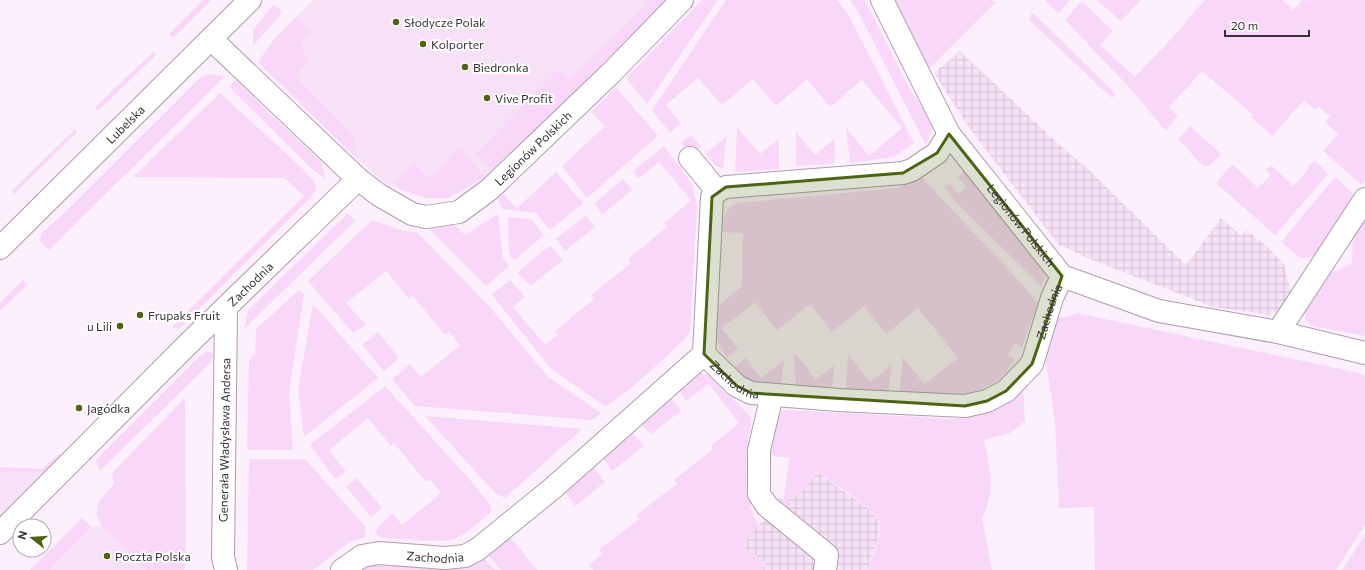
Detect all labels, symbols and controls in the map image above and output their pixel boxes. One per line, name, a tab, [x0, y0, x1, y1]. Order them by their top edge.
scale bar	[1225, 12, 1309, 38]
place label: Słodycze Polak	[404, 15, 486, 29]
marker: Słodycze Polak	[391, 17, 401, 27]
text: 20 m	[1231, 18, 1258, 32]
place label: Kolporter	[431, 37, 484, 51]
marker: Kolporter	[418, 39, 428, 49]
place label: Biedronka	[473, 60, 529, 74]
marker: Biedronka	[460, 62, 470, 72]
place label: Vive Profit	[495, 91, 553, 105]
marker: Vive Profit	[482, 93, 492, 103]
street label: Lubelska	[103, 102, 147, 146]
street label: Legionów Polskich	[491, 108, 574, 188]
street label: Legionów Polskich	[984, 181, 1058, 269]
street label: Zachodnia	[225, 259, 276, 309]
street label: Zachodnia	[1033, 281, 1065, 341]
place label: Frupaks Fruit	[148, 308, 220, 322]
marker: Frupaks Fruit	[135, 310, 145, 320]
place label: u Lili	[87, 319, 112, 333]
marker: u Lili	[115, 321, 125, 331]
street label: Zachodnia	[708, 357, 759, 401]
street label: Generała Władysława Andersa	[216, 358, 232, 522]
place label: Jagódka	[87, 401, 130, 416]
marker: Jagódka	[74, 403, 84, 413]
north arrow	[12, 518, 52, 558]
text: N	[15, 529, 29, 541]
street label: Zachodnia	[406, 548, 465, 565]
place label: Poczta Polska	[115, 549, 191, 563]
marker: Poczta Polska	[102, 551, 112, 561]

